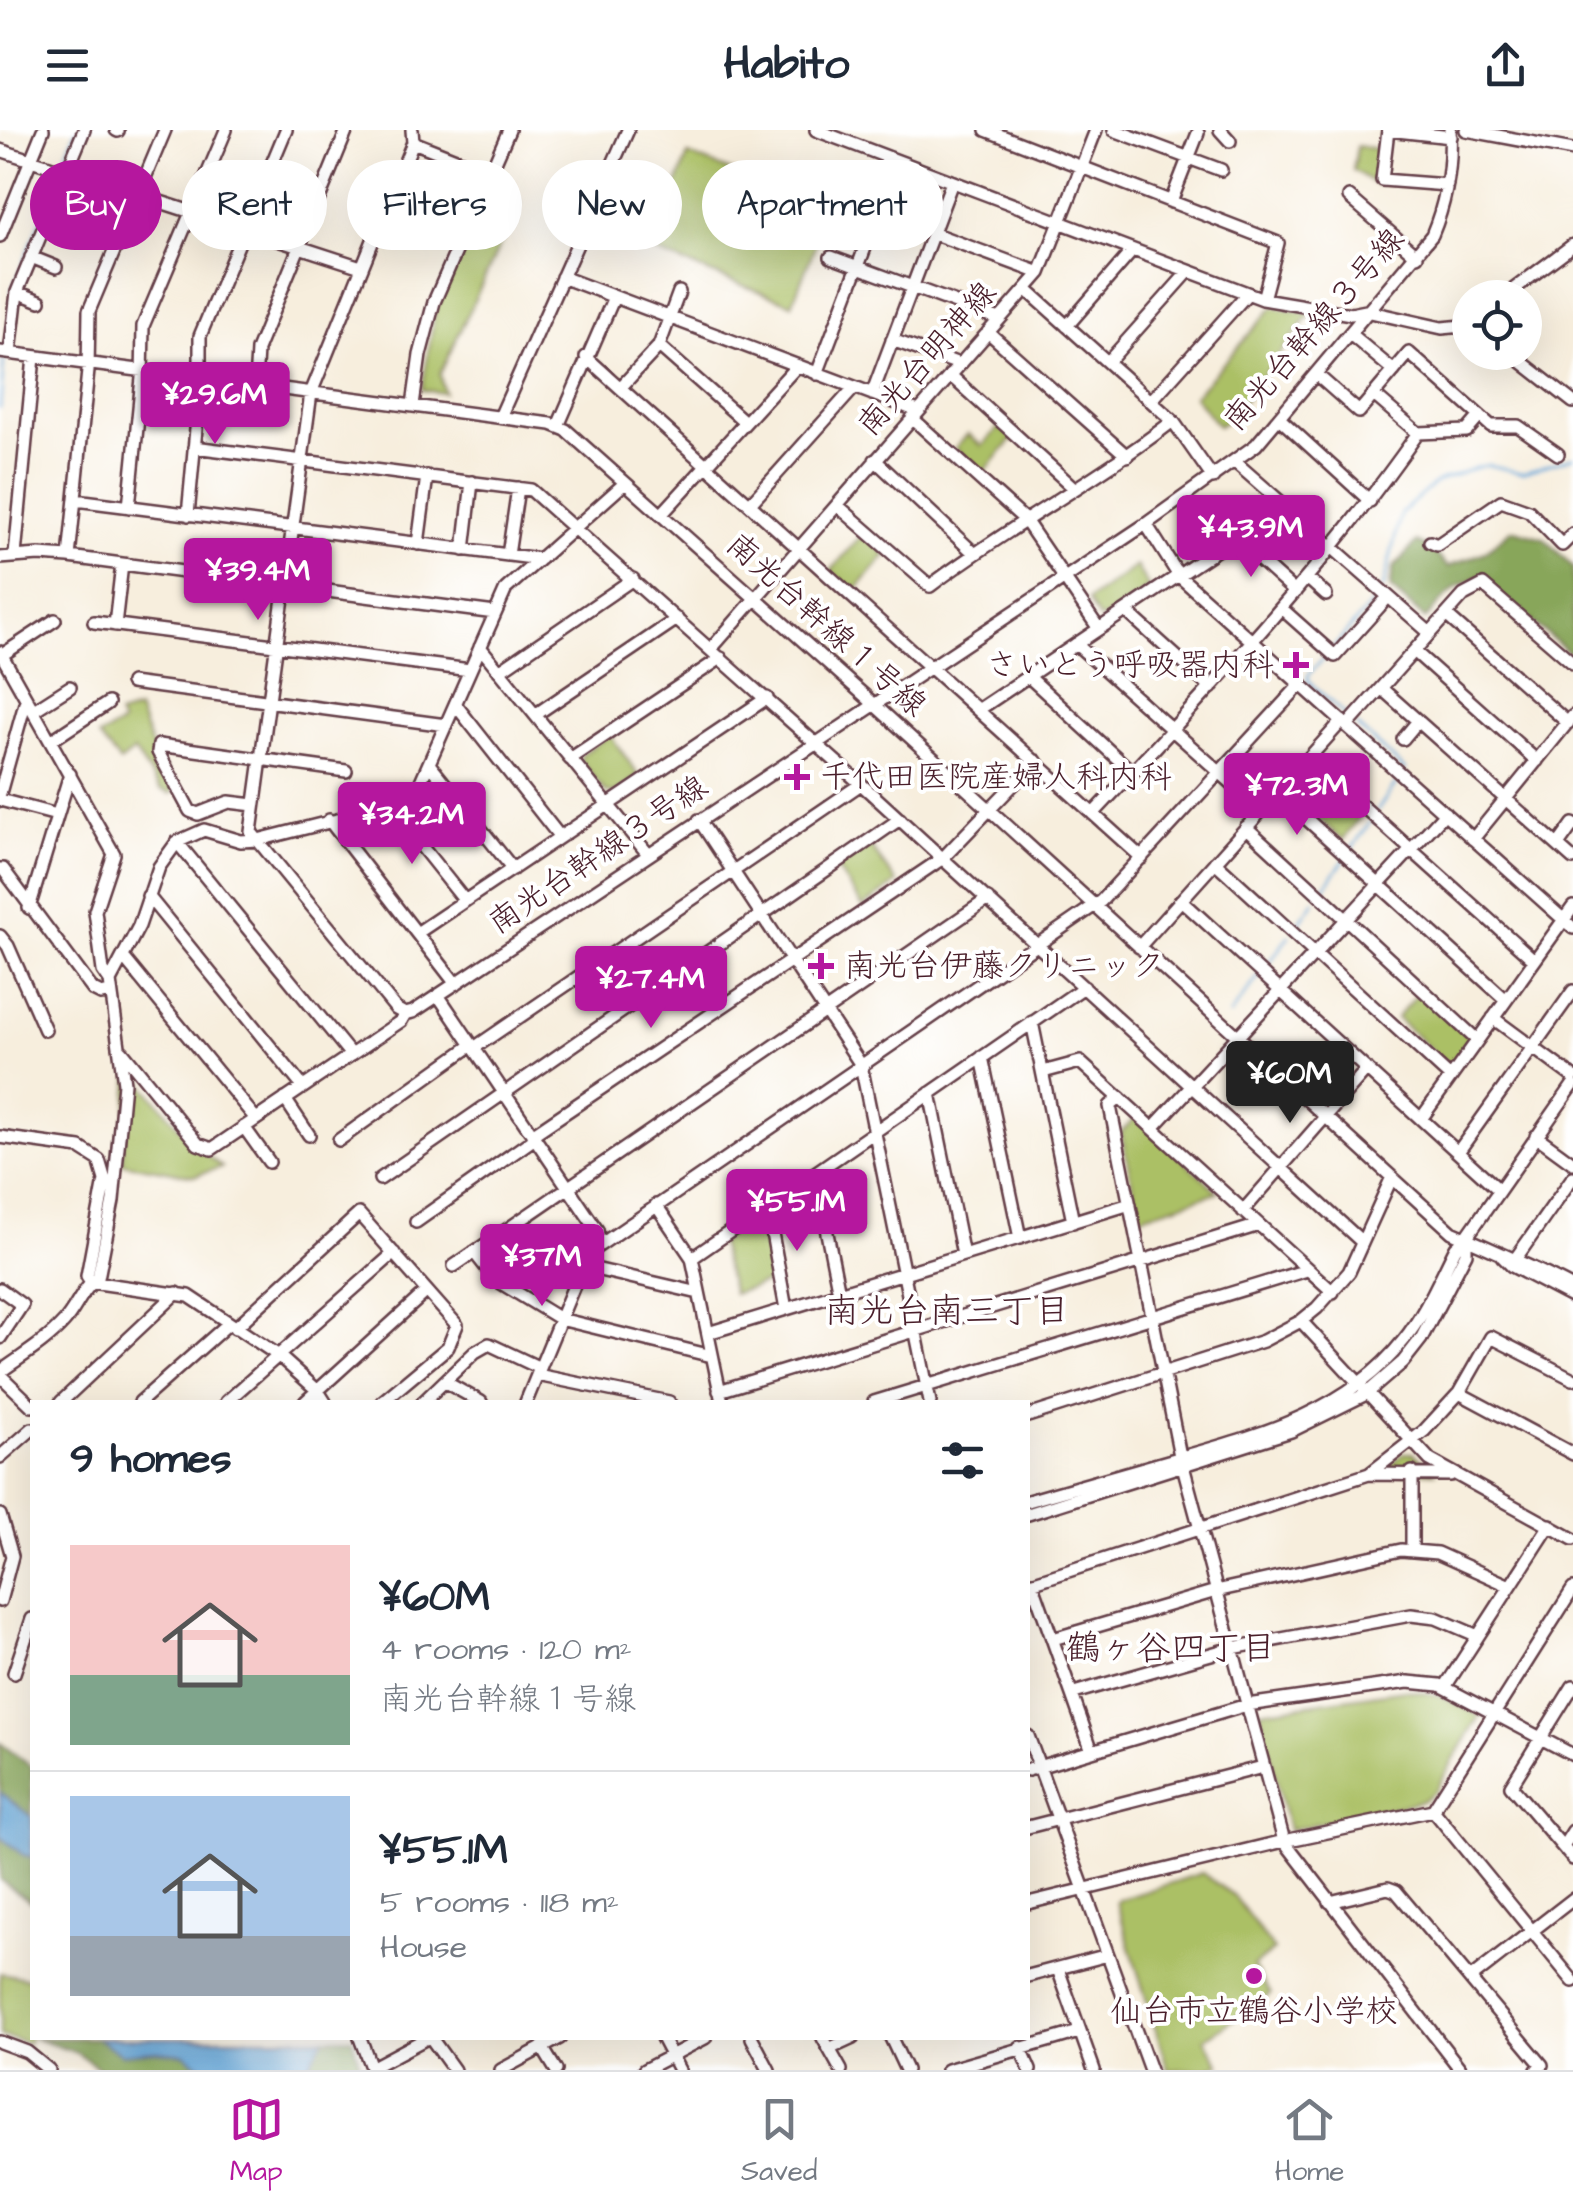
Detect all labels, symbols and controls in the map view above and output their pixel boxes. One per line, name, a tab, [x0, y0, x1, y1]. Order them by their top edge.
text: Habito	[724, 34, 849, 96]
icon: menu	[40, 38, 95, 93]
icon: share	[1478, 38, 1533, 93]
chip: Buy	[30, 160, 162, 250]
chip: Rent	[182, 160, 327, 250]
chip: Filters	[347, 160, 522, 250]
chip: New	[542, 160, 682, 250]
chip: Apartment	[702, 160, 943, 250]
street label: 南光台幹線３号線	[1213, 219, 1415, 441]
street label: 南光台明神線	[847, 272, 1007, 446]
map controls	[1452, 280, 1542, 370]
button: locate	[1452, 280, 1542, 370]
pin: ¥29.6M	[134, 362, 296, 447]
text: ¥29.6M	[163, 372, 267, 417]
pin: ¥43.9M	[1170, 495, 1332, 580]
text: ¥43.9M	[1199, 505, 1303, 550]
street label: 南光台幹線１号線	[716, 523, 936, 727]
pin: ¥39.4M	[177, 538, 339, 623]
text: ¥39.4M	[206, 548, 310, 593]
place label: さいとう呼吸器内科	[986, 643, 1274, 688]
marker: さいとう呼吸器内科	[1283, 652, 1309, 678]
pin: ¥72.3M	[1216, 753, 1378, 838]
place label: 千代田医院産婦人科内科	[820, 755, 1172, 800]
text: ¥72.3M	[1246, 763, 1348, 808]
marker: 千代田医院産婦人科内科	[784, 764, 810, 790]
street label: 南光台幹線３号線	[479, 765, 717, 945]
pin: ¥34.2M	[331, 782, 493, 867]
text: ¥34.2M	[360, 792, 464, 837]
place label: 南光台伊藤クリニック	[844, 944, 1164, 989]
pin: ¥27.4M	[570, 946, 732, 1031]
marker: 南光台伊藤クリニック	[808, 953, 834, 979]
text: ¥27.4M	[597, 956, 705, 1001]
pin: ¥60M	[1231, 1041, 1349, 1126]
text: ¥60M	[1248, 1051, 1332, 1096]
pin: ¥55.1M	[716, 1169, 878, 1254]
text: ¥55.1M	[748, 1179, 846, 1224]
pin: ¥37M	[483, 1224, 601, 1309]
text: ¥37M	[502, 1234, 582, 1279]
district label: 南光台南三丁目	[824, 1287, 1070, 1336]
text: 9 homes	[70, 1431, 232, 1489]
icon: filters	[935, 1433, 990, 1488]
text: ¥60M	[380, 1569, 490, 1627]
icon: home	[150, 1585, 270, 1705]
district label: 鶴ヶ谷四丁目	[1066, 1624, 1276, 1673]
text: 4 rooms · 120 m²	[380, 1627, 632, 1672]
text: 南光台幹線１号線	[380, 1677, 636, 1722]
text: ¥55.1M	[380, 1822, 508, 1880]
icon: home	[150, 1836, 270, 1956]
text: 5 rooms · 118 m²	[380, 1880, 619, 1925]
text: House	[380, 1925, 467, 1970]
marker: 仙台市立鶴谷小学校	[1243, 1965, 1265, 1987]
place label: 仙台市立鶴谷小学校	[1110, 1989, 1398, 2034]
tab: Map	[229, 2092, 284, 2191]
tab: Saved	[741, 2092, 817, 2191]
tab: Home	[1275, 2092, 1344, 2191]

